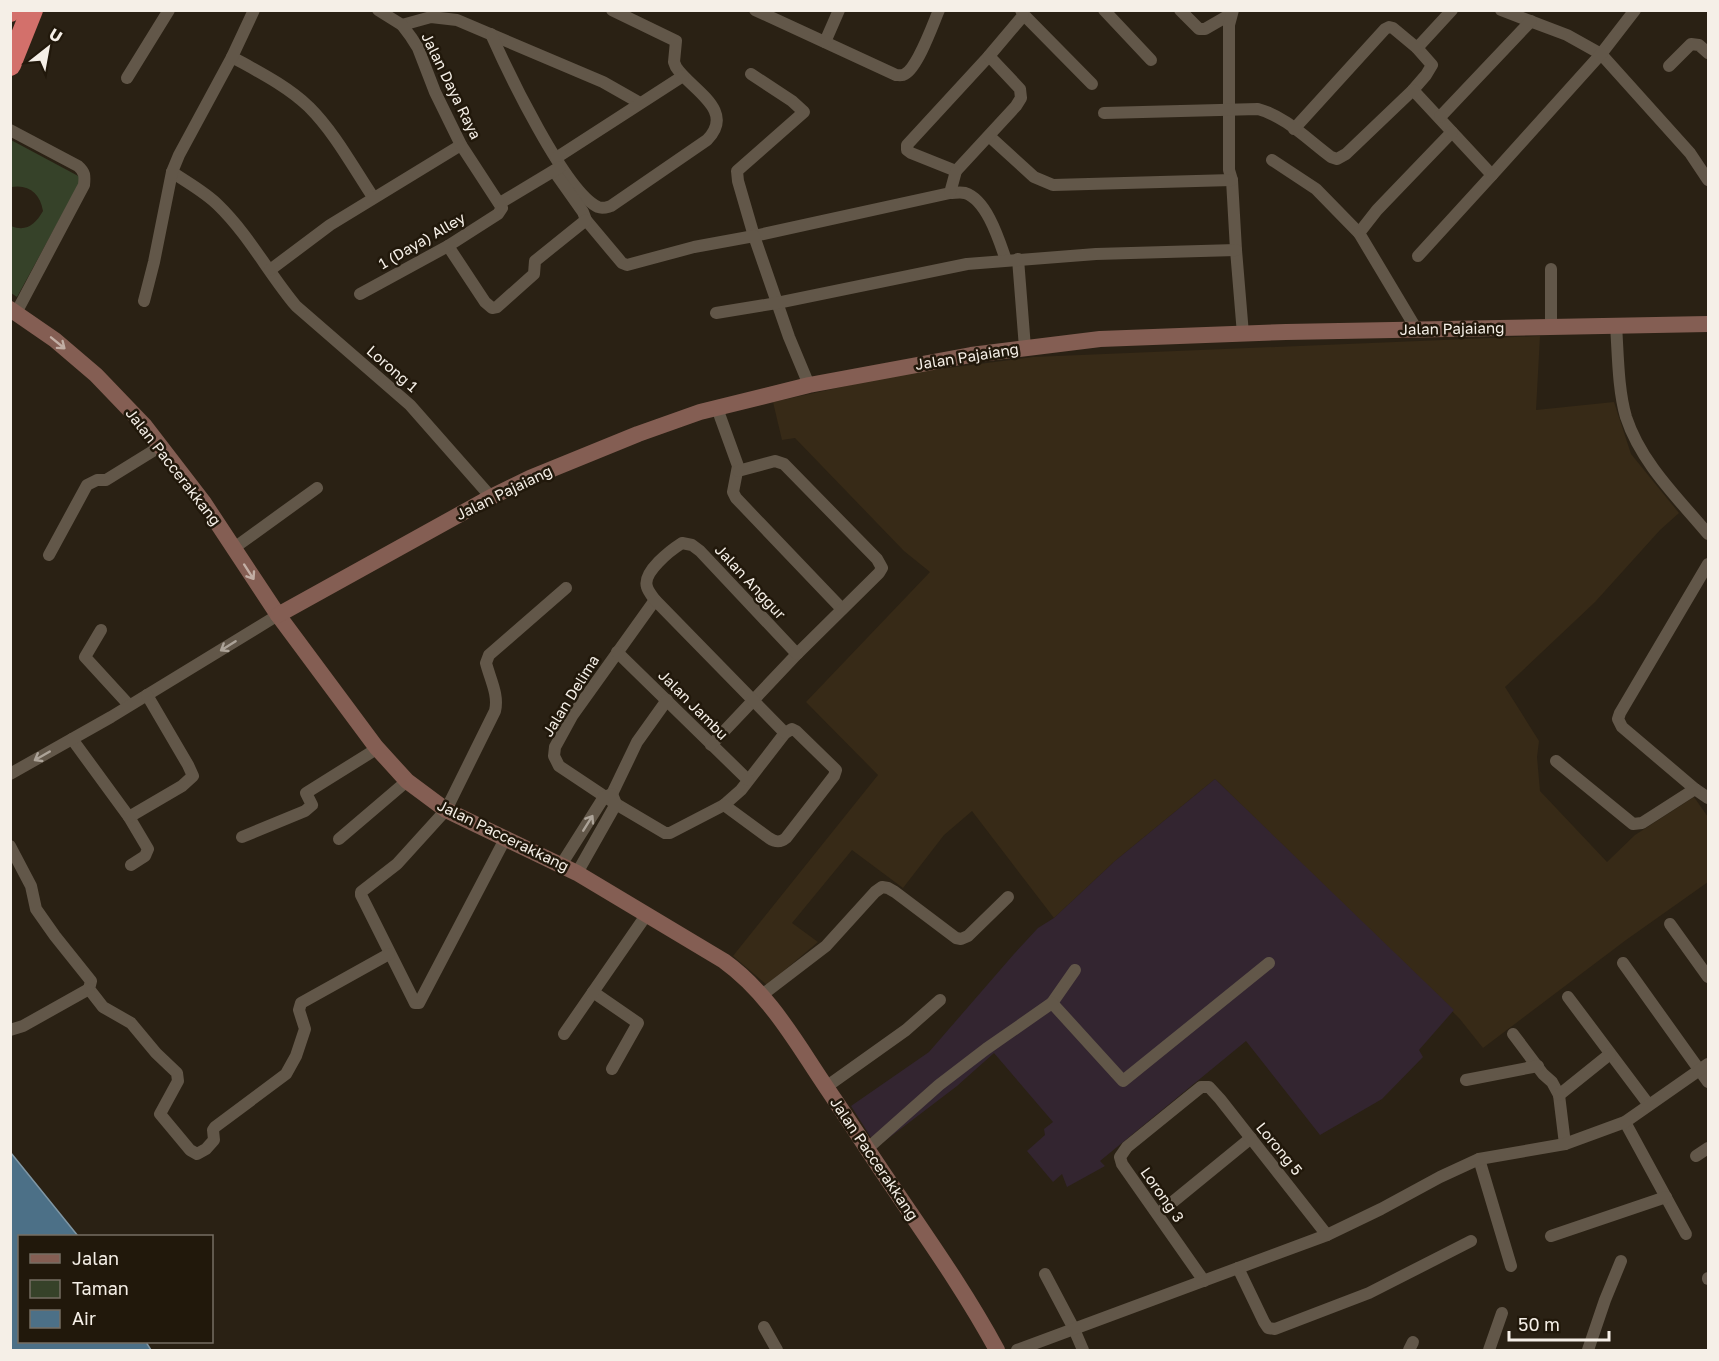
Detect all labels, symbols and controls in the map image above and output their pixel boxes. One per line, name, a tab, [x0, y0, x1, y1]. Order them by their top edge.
north arrow	[18, 18, 78, 78]
text: U	[46, 24, 66, 47]
street label: Jalan Daya Raya	[418, 29, 486, 142]
street label: 1 (Daya) Alley	[375, 208, 469, 272]
street label: Jalan Pajaiang	[1400, 318, 1504, 338]
one-way arrow	[50, 337, 66, 350]
street label: Jalan Pajaiang	[914, 339, 1020, 373]
street label: Lorong 1	[364, 341, 422, 395]
street label: Jalan Paccerakkang	[122, 404, 225, 529]
street label: Jalan Pajaiang	[453, 461, 555, 523]
street label: Jalan Anggur	[712, 540, 790, 623]
one-way arrow	[243, 563, 255, 580]
one-way arrow	[220, 640, 237, 652]
street label: Jalan Delima	[538, 651, 602, 740]
street label: Jalan Jambu	[655, 666, 732, 743]
one-way arrow	[34, 750, 51, 762]
street label: Jalan Paccerakkang	[435, 795, 572, 875]
one-way arrow	[582, 815, 594, 832]
street label: Jalan Paccerakkang	[827, 1094, 923, 1223]
street label: Lorong 5	[1253, 1118, 1307, 1179]
street label: Lorong 3	[1137, 1163, 1188, 1225]
legend	[18, 1235, 213, 1343]
text: Jalan	[72, 1247, 119, 1269]
text: Taman	[72, 1277, 129, 1299]
scale bar	[1509, 1304, 1610, 1342]
text: Air	[72, 1307, 96, 1329]
text: 50 m	[1518, 1313, 1560, 1335]

